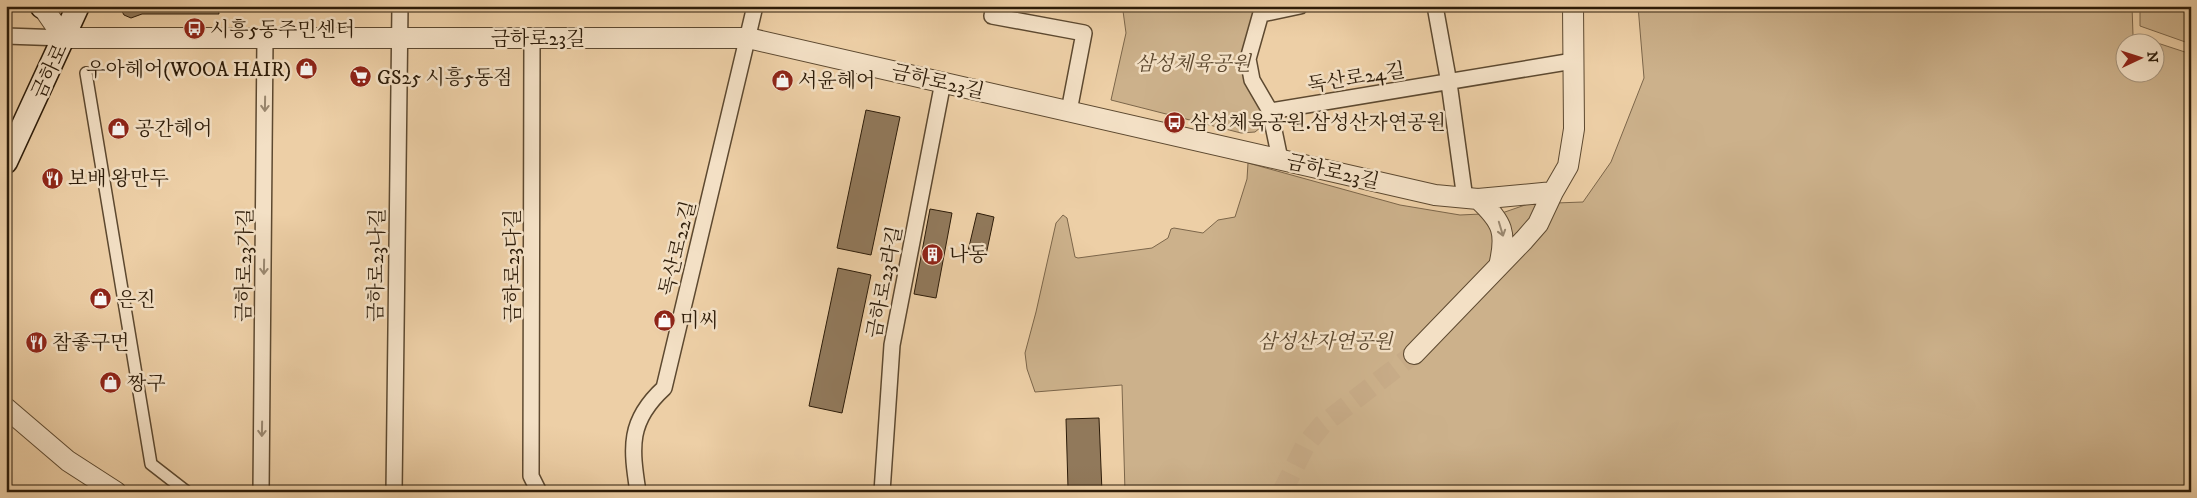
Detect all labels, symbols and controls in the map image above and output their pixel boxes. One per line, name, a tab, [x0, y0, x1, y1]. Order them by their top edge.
bus stop icon: 시흥5동주민센터	[182, 17, 206, 41]
place label: 시흥5동주민센터	[210, 18, 355, 43]
street label: 금하로23길	[491, 27, 585, 52]
north arrow	[2114, 32, 2164, 82]
street label: 금하로	[27, 40, 74, 103]
text: N	[2143, 51, 2161, 64]
park label: 삼성체육공원	[1135, 52, 1253, 77]
shop icon: 우아헤어(WOOA HAIR)	[295, 57, 319, 81]
place label: 우아헤어(WOOA HAIR)	[86, 58, 291, 83]
street label: 독산로24길	[1306, 58, 1407, 99]
street label: 금하로23길	[889, 60, 987, 105]
supermarket icon: GS25 시흥5동점	[349, 65, 373, 89]
place label: GS25 시흥5동점	[377, 66, 513, 91]
shop icon: 서윤헤어	[770, 68, 794, 92]
place label: 서윤헤어	[798, 69, 875, 94]
one-way arrow	[261, 96, 270, 112]
bus stop icon: 삼성체육공원.삼성산자연공원	[1162, 110, 1186, 134]
place label: 삼성체육공원.삼성산자연공원	[1190, 111, 1446, 136]
shop icon: 공간헤어	[107, 116, 131, 140]
place label: 공간헤어	[135, 117, 212, 142]
street label: 금하로23길	[1284, 150, 1382, 195]
restaurant icon: 보배 왕만두	[40, 166, 64, 190]
place label: 보배 왕만두	[68, 167, 169, 192]
street label: 독산로22길	[655, 198, 702, 298]
street label: 금하로23가길	[232, 208, 259, 322]
street label: 금하로23나길	[364, 208, 391, 322]
street label: 금하로23다길	[501, 209, 526, 323]
one-way arrow	[1496, 221, 1506, 237]
street label: 금하로23라길	[862, 224, 909, 341]
building icon: 나동	[921, 242, 945, 266]
place label: 나동	[949, 243, 988, 268]
one-way arrow	[259, 258, 269, 274]
shop icon: 은진	[89, 287, 113, 311]
place label: 은진	[117, 288, 156, 313]
shop icon: 미씨	[652, 308, 676, 332]
place label: 미씨	[680, 309, 719, 334]
restaurant icon: 참좋구먼	[24, 330, 48, 354]
park label: 삼성산자연공원	[1257, 330, 1394, 355]
place label: 참좋구먼	[52, 331, 129, 356]
shop icon: 짱구	[99, 371, 123, 395]
place label: 짱구	[127, 372, 166, 397]
one-way arrow	[257, 420, 267, 437]

